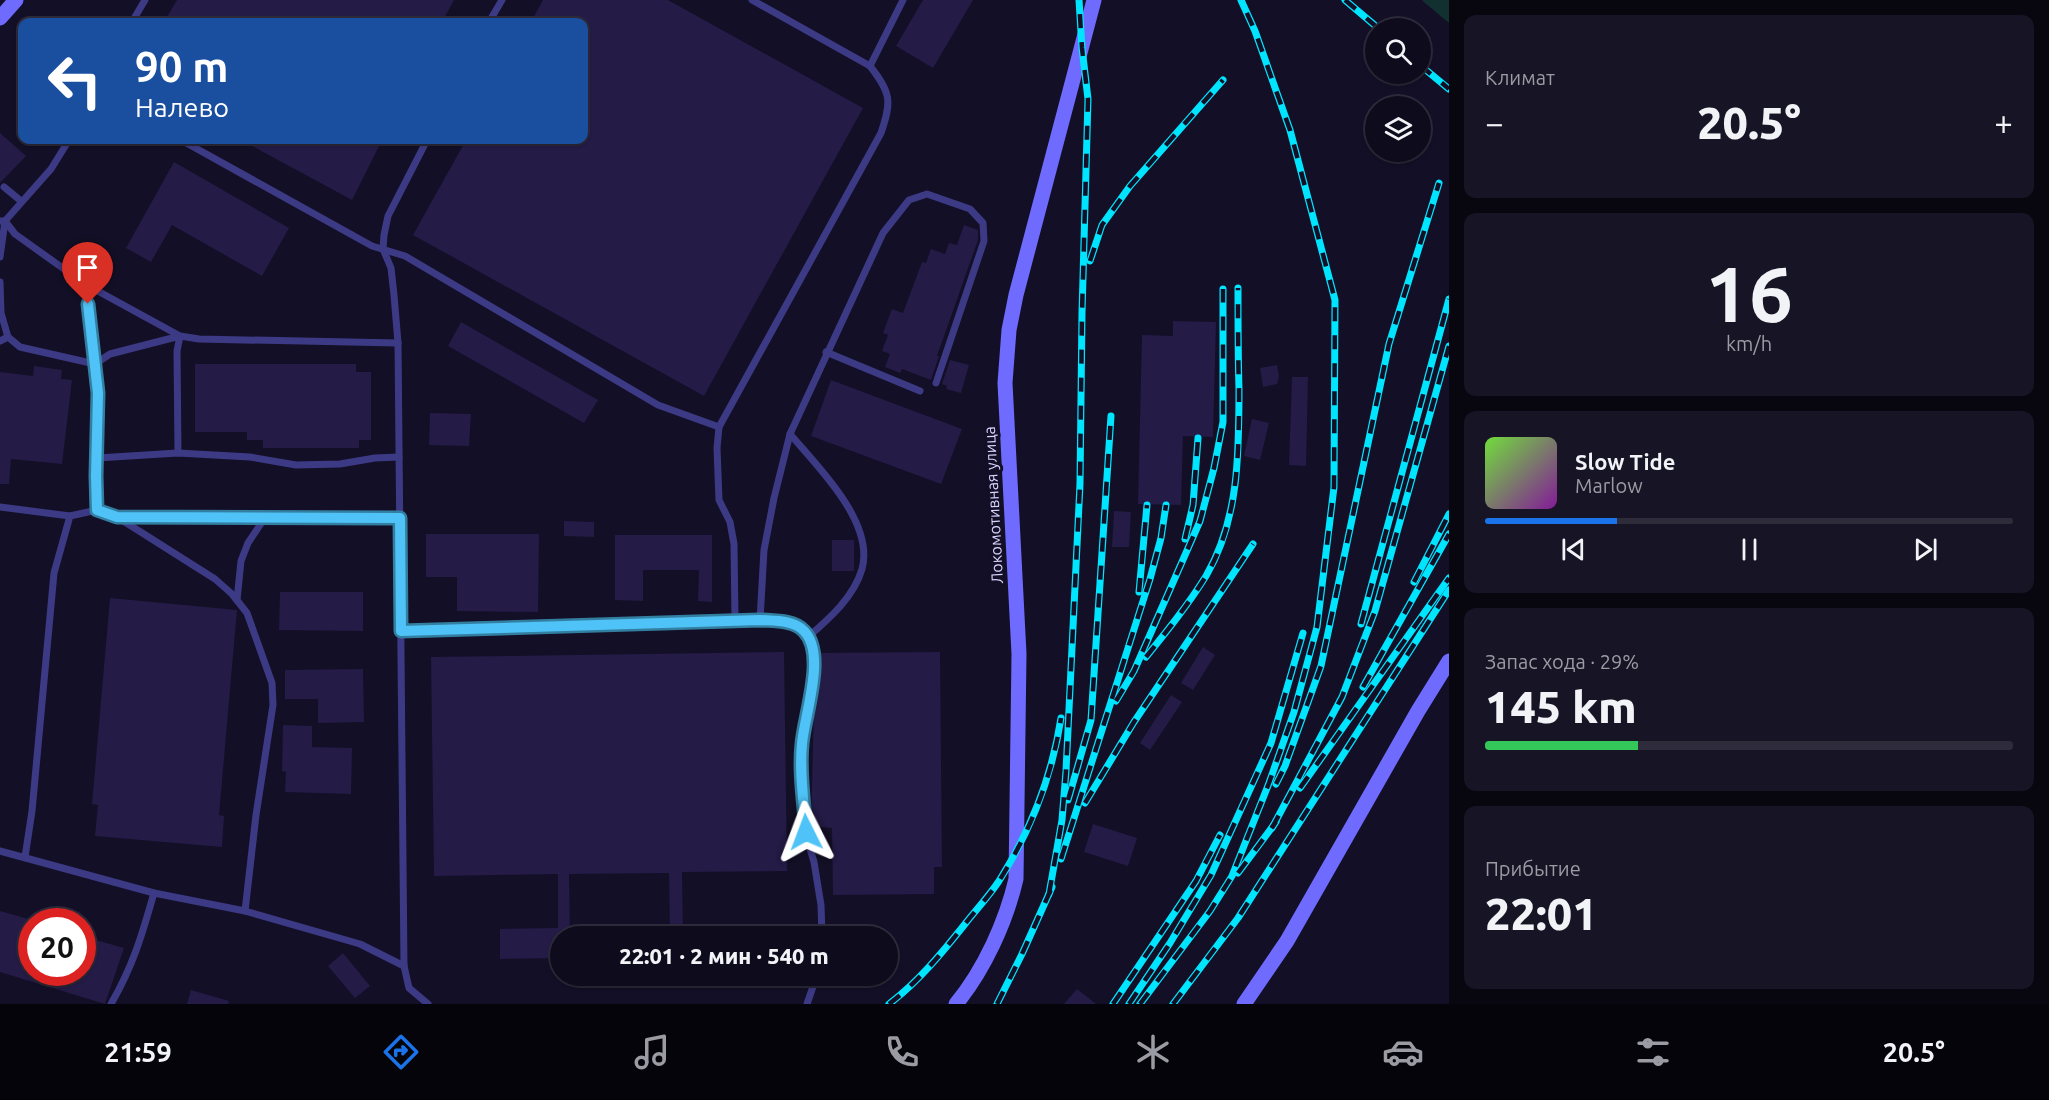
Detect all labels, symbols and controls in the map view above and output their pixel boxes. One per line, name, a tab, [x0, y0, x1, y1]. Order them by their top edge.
map controls	[1365, 18, 1431, 162]
button: search	[1365, 18, 1431, 84]
icon: left	[36, 42, 114, 120]
text: 90 m	[135, 43, 229, 90]
text: Климат	[1485, 66, 1555, 89]
text: Налево	[135, 92, 229, 122]
button: layers	[1365, 96, 1431, 162]
text: 20.5°	[1697, 97, 1801, 148]
text: −	[1485, 104, 1504, 141]
text: +	[1994, 104, 2013, 141]
pin	[62, 242, 113, 304]
text: 16	[1705, 249, 1793, 337]
icon: arrive	[71, 251, 104, 284]
text: km/h	[1726, 332, 1772, 355]
street label: Локомотивная улица	[980, 426, 1006, 584]
text: Slow Tide	[1575, 449, 1675, 474]
text: Marlow	[1575, 474, 1643, 497]
icon: previous	[1557, 533, 1590, 566]
icon: pause	[1733, 533, 1766, 566]
icon: next	[1909, 533, 1942, 566]
text: Запас хода · 29%	[1485, 650, 1639, 673]
text: 145 km	[1485, 681, 1637, 732]
position arrow	[774, 800, 838, 864]
text: Прибытие	[1485, 857, 1581, 880]
text: 22:01	[1485, 888, 1598, 939]
speed limit sign: 20	[18, 908, 96, 986]
text: 22:01 · 2 мин · 540 m	[619, 943, 829, 968]
icon: directions	[380, 1031, 422, 1073]
icon: music	[631, 1031, 673, 1073]
icon: phone	[881, 1031, 923, 1073]
icon: climate	[1132, 1031, 1174, 1073]
icon: car	[1382, 1031, 1424, 1073]
icon: filters	[1632, 1031, 1674, 1073]
text: 21:59	[104, 1037, 172, 1067]
text: 20.5°	[1883, 1037, 1945, 1067]

